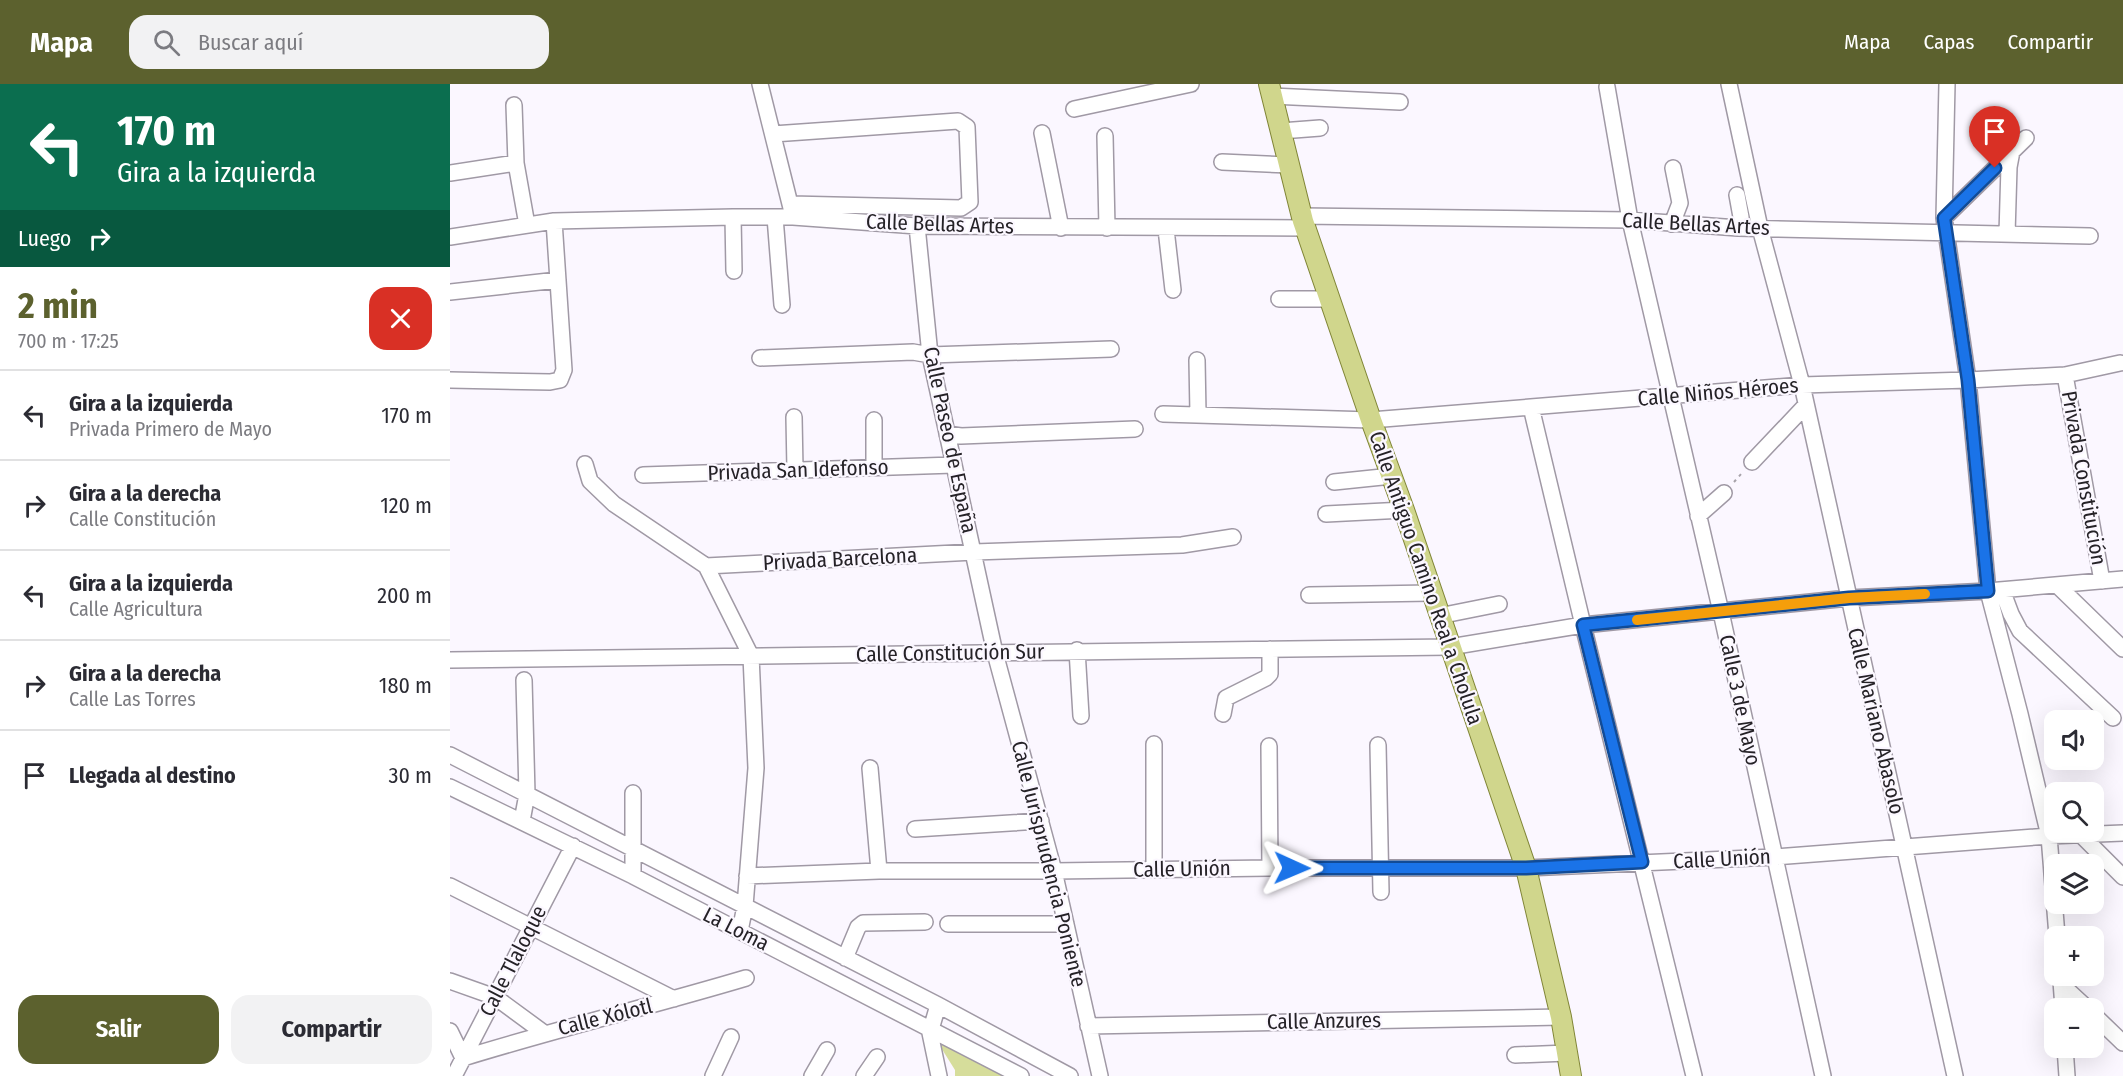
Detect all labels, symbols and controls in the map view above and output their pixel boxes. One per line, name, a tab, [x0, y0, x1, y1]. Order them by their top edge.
search box	[129, 15, 549, 69]
text: Mapa	[30, 26, 93, 59]
icon: search	[150, 26, 183, 59]
text: Buscar aquí	[198, 29, 303, 56]
text: Mapa	[1844, 29, 1891, 55]
text: Capas	[1924, 29, 1974, 55]
text: Compartir	[2007, 29, 2093, 55]
text: 170 m	[117, 106, 216, 156]
pin	[1969, 106, 2020, 168]
icon: left	[18, 108, 96, 186]
icon: arrive	[1978, 115, 2011, 148]
text: Gira a la izquierda	[117, 157, 316, 189]
street label: Calle Bellas Artes	[1621, 207, 1771, 241]
street label: Calle Bellas Artes	[866, 208, 1014, 240]
icon: right	[83, 222, 116, 255]
text: Luego	[18, 225, 71, 252]
text: 2 min	[18, 284, 98, 328]
button: close	[369, 287, 432, 350]
text: 700 m · 17:25	[18, 329, 119, 353]
street label: Calle Paseo de España	[918, 344, 982, 536]
street label: Calle Niños Héroes	[1637, 372, 1799, 412]
street label: Privada Constitución	[2056, 389, 2112, 567]
text: Gira a la izquierda	[69, 390, 233, 417]
icon: left	[18, 399, 51, 432]
text: 170 m	[381, 402, 432, 429]
text: Privada Primero de Mayo	[69, 417, 272, 441]
street label: Calle Antiguo Camino Real a Cholula	[1363, 428, 1489, 728]
street label: Privada San Idefonso	[707, 454, 889, 486]
text: Gira a la derecha	[69, 480, 221, 507]
icon: right	[18, 489, 51, 522]
text: 120 m	[380, 492, 432, 519]
text: Calle Constitución	[69, 507, 216, 531]
street label: Privada Barcelona	[762, 542, 918, 576]
text: Gira a la izquierda	[69, 570, 233, 597]
icon: left	[18, 579, 51, 612]
text: 200 m	[377, 582, 432, 609]
text: Calle Agricultura	[69, 597, 203, 621]
street label: Calle Mariano Abasolo	[1842, 625, 1910, 817]
street label: Calle 3 de Mayo	[1713, 632, 1767, 768]
street label: Calle Constitución Sur	[856, 638, 1045, 668]
text: Gira a la derecha	[69, 660, 221, 687]
icon: right	[18, 669, 51, 702]
text: 180 m	[379, 672, 432, 699]
text: Calle Las Torres	[69, 687, 196, 711]
map controls	[2044, 710, 2104, 1058]
button: sound	[2044, 710, 2104, 770]
street label: Calle Jurisprudencia Poniente	[1006, 738, 1092, 990]
icon: arrive	[18, 759, 51, 792]
text: Llegada al destino	[69, 762, 236, 789]
text: 30 m	[389, 762, 432, 789]
button: search	[2044, 782, 2104, 842]
position arrow	[1260, 836, 1324, 900]
street label: Calle Unión	[1673, 843, 1771, 875]
button: layers	[2044, 854, 2104, 914]
street label: Calle Unión	[1133, 855, 1231, 883]
street label: Calle Tlaloque	[474, 901, 552, 1021]
street label: La Loma	[699, 901, 773, 957]
button: +	[2044, 926, 2104, 986]
street label: Calle Xólotl	[555, 993, 655, 1041]
button: Salir	[18, 995, 219, 1064]
button: Compartir	[231, 995, 432, 1064]
button: −	[2044, 998, 2104, 1058]
street label: Calle Anzures	[1267, 1007, 1381, 1035]

